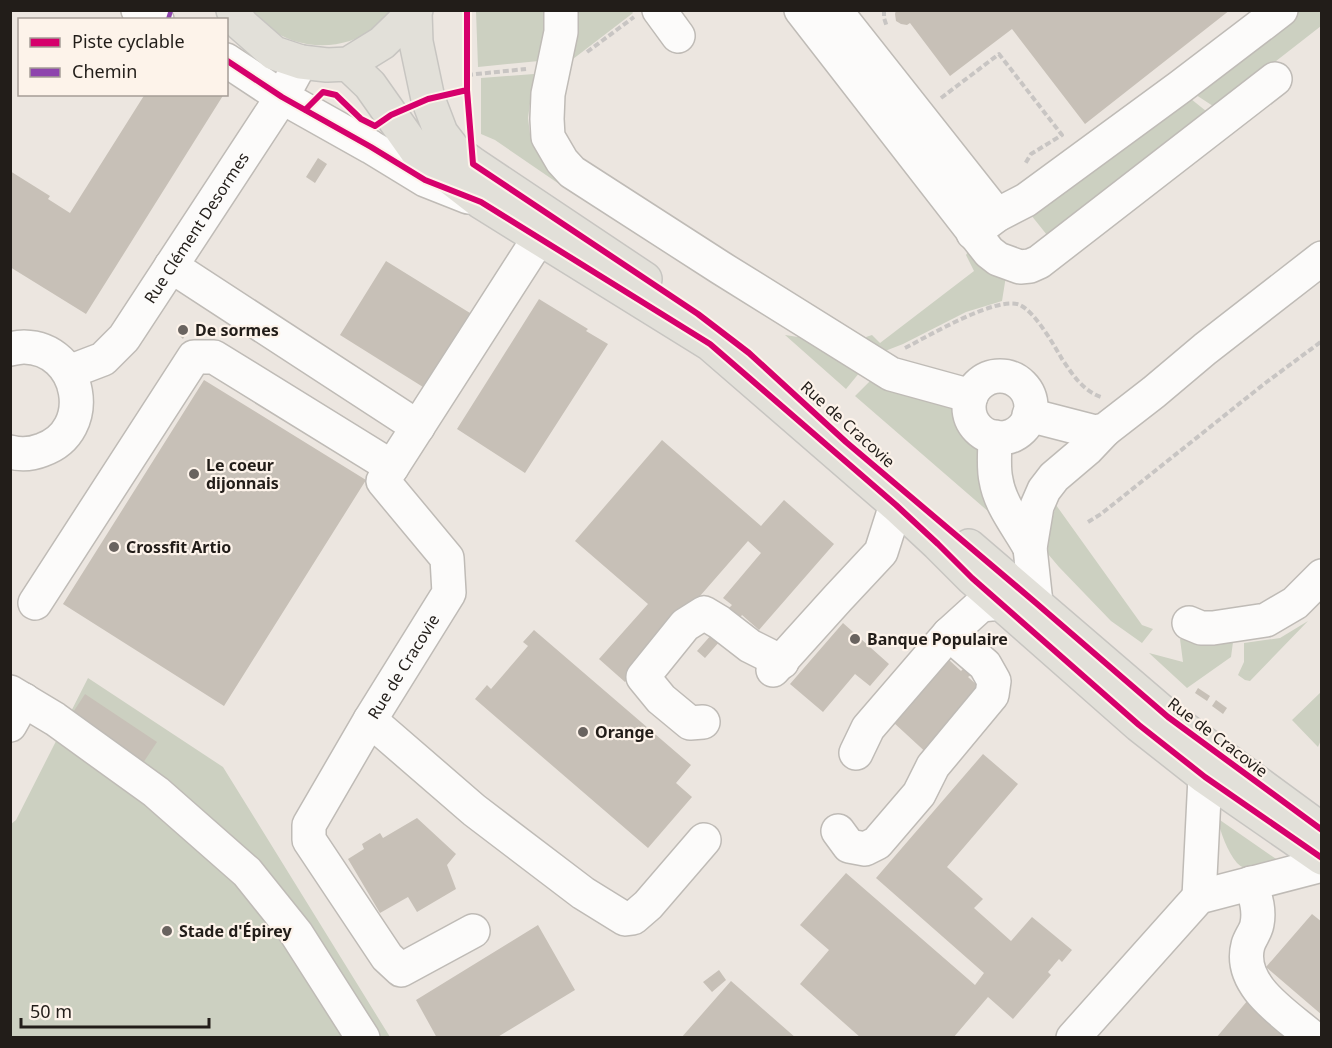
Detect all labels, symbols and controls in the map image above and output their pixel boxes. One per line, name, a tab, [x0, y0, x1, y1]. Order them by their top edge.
legend	[18, 18, 228, 96]
text: Piste cyclable	[72, 29, 185, 53]
text: Chemin	[72, 59, 137, 83]
street label: Rue Clément Desormes	[139, 148, 254, 308]
place label: De sormes	[195, 319, 279, 341]
marker: De sormes	[176, 323, 190, 337]
street label: Rue de Cracovie	[796, 376, 900, 472]
place label: Le coeur dijonnais	[206, 454, 279, 494]
marker: Le coeur dijonnais	[187, 467, 201, 481]
place label: Crossfit Artio	[126, 536, 231, 558]
marker: Crossfit Artio	[107, 540, 121, 554]
street label: Rue de Cracovie	[362, 610, 444, 723]
place label: Banque Populaire	[867, 628, 1008, 650]
marker: Banque Populaire	[848, 632, 862, 646]
street label: Rue de Cracovie	[1164, 692, 1272, 782]
place label: Orange	[595, 721, 654, 743]
marker: Orange	[576, 725, 590, 739]
place label: Stade d'Épirey	[179, 920, 292, 942]
marker: Stade d'Épirey	[160, 924, 174, 938]
scale bar	[21, 991, 208, 1029]
text: 50 m	[30, 999, 72, 1023]

